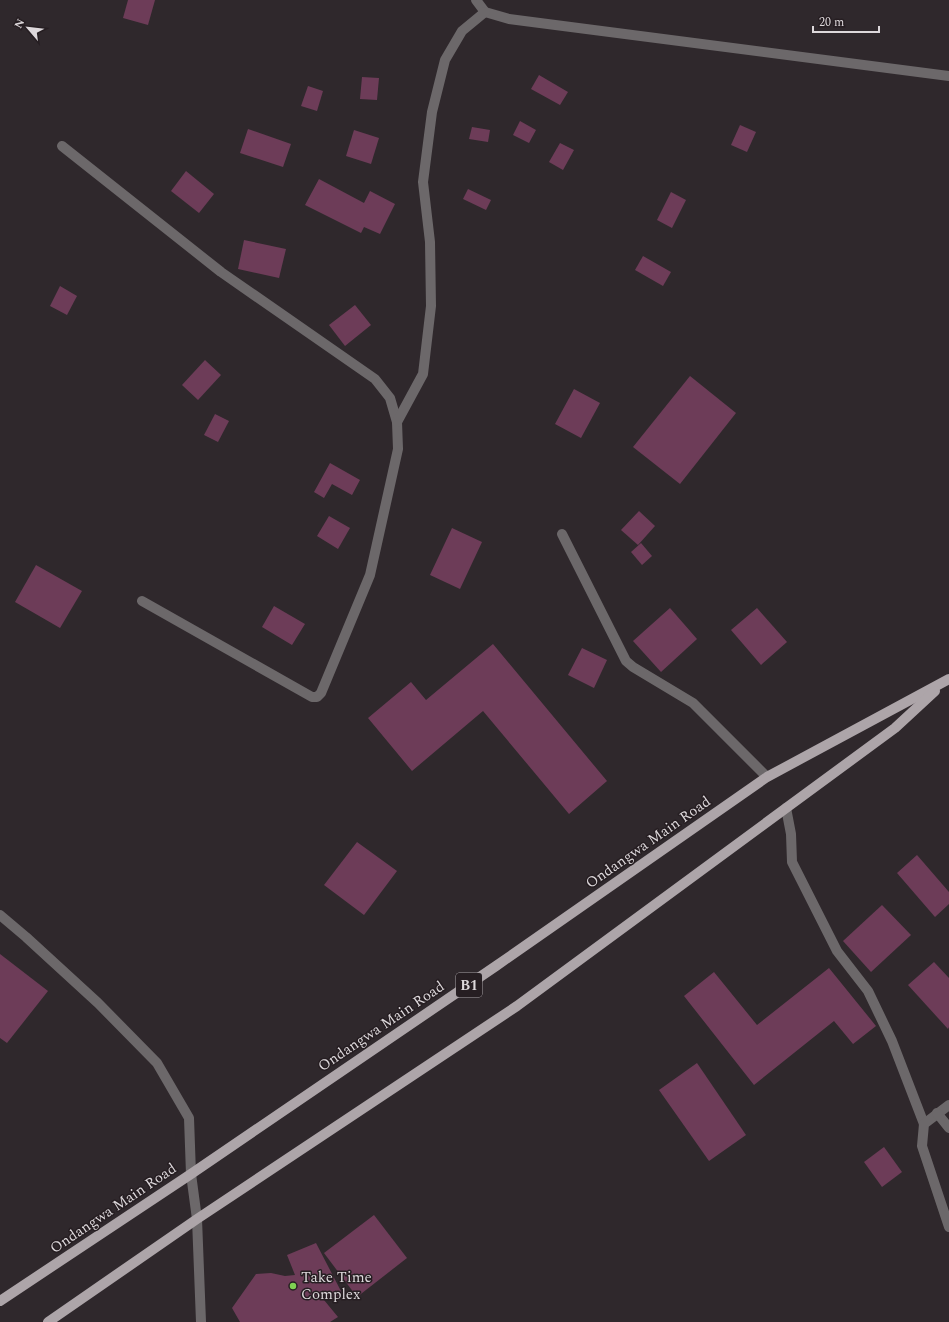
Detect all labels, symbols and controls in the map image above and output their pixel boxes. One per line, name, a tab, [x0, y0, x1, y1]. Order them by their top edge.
north arrow	[8, 8, 48, 48]
scale bar	[813, 8, 879, 34]
text: 20 m	[819, 13, 844, 32]
text: N	[10, 16, 29, 31]
street label: Ondangwa Main Road	[581, 790, 716, 894]
road number: B1	[456, 973, 482, 997]
street label: Ondangwa Main Road	[313, 975, 449, 1077]
street label: Ondangwa Main Road	[45, 1157, 181, 1259]
place label: Take Time Complex	[301, 1266, 372, 1306]
marker: Take Time Complex	[288, 1281, 298, 1291]

